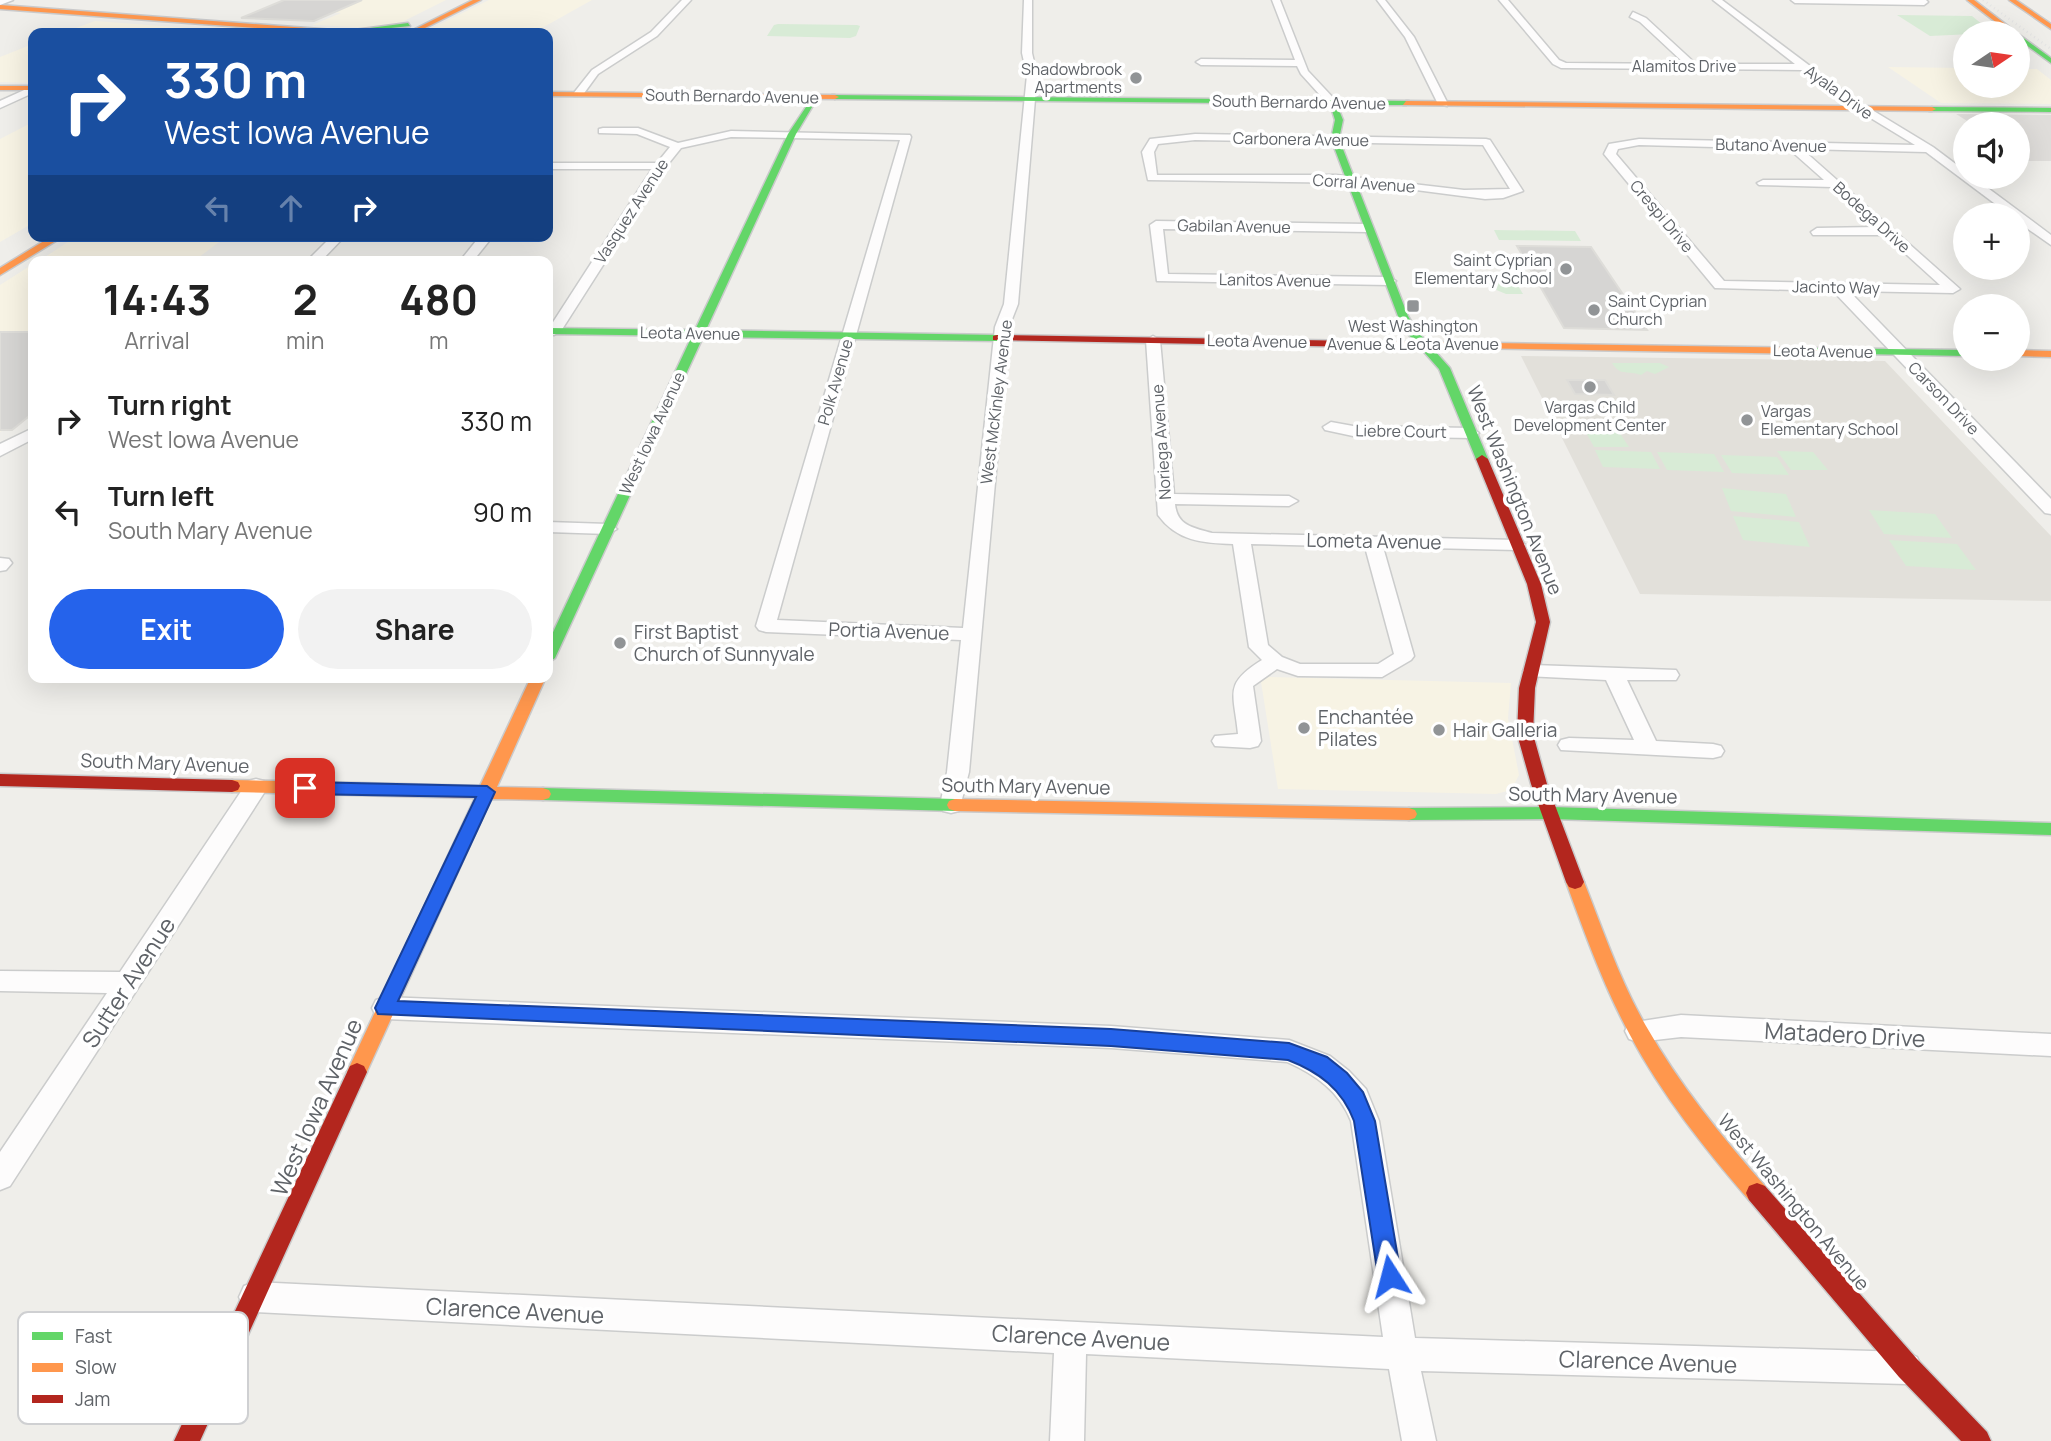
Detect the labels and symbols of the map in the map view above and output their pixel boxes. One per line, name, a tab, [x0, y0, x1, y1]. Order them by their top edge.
north arrow	[1953, 21, 2030, 98]
street label: Alamitos Drive	[1632, 55, 1736, 77]
place label: Shadowbrook Apartments	[1021, 58, 1123, 98]
street label: Ayala Drive	[1800, 60, 1878, 124]
marker: Shadowbrook Apartments	[1128, 70, 1144, 86]
street label: South Bernardo Avenue	[645, 83, 819, 109]
street label: South Bernardo Avenue	[1212, 89, 1386, 115]
street label: Carbonera Avenue	[1233, 127, 1369, 151]
street label: Butano Avenue	[1715, 133, 1827, 157]
street label: Vasquez Avenue	[589, 154, 673, 268]
street label: Corral Avenue	[1312, 168, 1416, 198]
street label: Crespi Drive	[1625, 175, 1699, 257]
street label: Bodega Drive	[1829, 176, 1915, 258]
street label: Gabilan Avenue	[1177, 214, 1291, 238]
place label: Saint Cyprian Elementary School	[1414, 249, 1552, 289]
marker: Saint Cyprian Elementary School	[1558, 261, 1574, 277]
street label: Lanitos Avenue	[1219, 268, 1331, 292]
street label: Jacinto Way	[1792, 275, 1881, 299]
place label: Saint Cyprian Church	[1608, 290, 1707, 330]
marker: West Washington Avenue & Leota Avenue	[1405, 298, 1421, 314]
marker: Saint Cyprian Church	[1586, 302, 1602, 318]
place label: West Washington Avenue & Leota Avenue	[1327, 315, 1499, 355]
street label: West McKinley Avenue	[975, 318, 1017, 486]
street label: Leota Avenue	[640, 321, 740, 345]
street label: Leota Avenue	[1207, 329, 1307, 353]
street label: Polk Avenue	[812, 336, 858, 428]
street label: Leota Avenue	[1773, 339, 1873, 363]
street label: Carson Drive	[1904, 357, 1984, 439]
street label: West Iowa Avenue	[614, 368, 690, 498]
marker: Vargas Child Development Center	[1582, 379, 1598, 395]
street label: West Washington Avenue	[1461, 382, 1569, 598]
street label: Noriega Avenue	[1146, 384, 1176, 500]
place label: Vargas Child Development Center	[1514, 396, 1667, 436]
place label: Vargas Elementary School	[1761, 400, 1899, 440]
marker: Vargas Elementary School	[1739, 412, 1755, 428]
street label: Liebre Court	[1355, 419, 1447, 443]
street label: Lometa Avenue	[1306, 527, 1442, 555]
street label: Portia Avenue	[828, 616, 950, 646]
place label: First Baptist Church of Sunnyvale	[634, 619, 815, 667]
marker: First Baptist Church of Sunnyvale	[612, 635, 628, 651]
place label: Enchantée Pilates	[1318, 704, 1414, 752]
place label: Hair Galleria	[1453, 717, 1557, 743]
marker: Enchantée Pilates	[1296, 720, 1312, 736]
marker: Hair Galleria	[1431, 722, 1447, 738]
street label: South Mary Avenue	[80, 747, 250, 779]
pin	[275, 758, 335, 818]
street label: South Mary Avenue	[941, 772, 1111, 800]
street label: South Mary Avenue	[1508, 781, 1678, 809]
street label: Sutter Avenue	[74, 910, 182, 1054]
street label: West Iowa Avenue	[263, 1013, 369, 1201]
street label: Matadero Drive	[1764, 1014, 1926, 1054]
street label: West Washington Avenue	[1712, 1108, 1876, 1296]
position arrow	[1353, 1239, 1427, 1313]
street label: Clarence Avenue	[425, 1289, 605, 1331]
legend	[18, 1312, 248, 1424]
street label: Clarence Avenue	[991, 1316, 1171, 1358]
text: Fast	[75, 1323, 112, 1349]
street label: Clarence Avenue	[1558, 1342, 1738, 1380]
text: Slow	[75, 1354, 117, 1380]
text: Jam	[75, 1386, 110, 1412]

